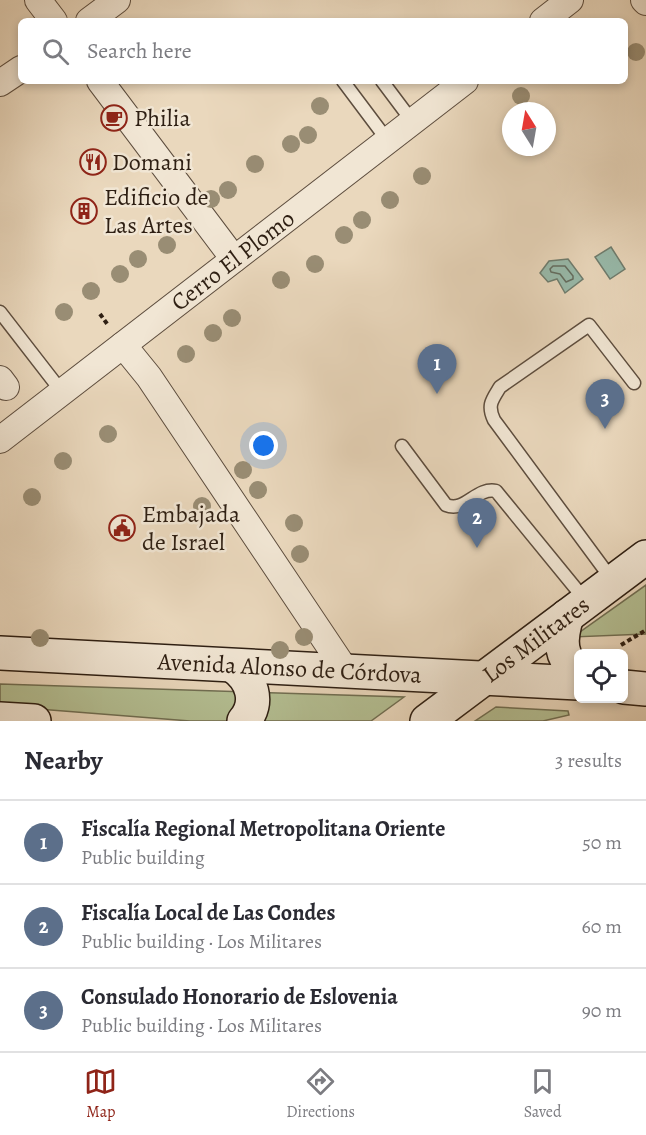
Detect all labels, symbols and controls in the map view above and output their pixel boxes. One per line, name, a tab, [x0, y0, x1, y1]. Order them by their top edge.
search box	[18, 18, 628, 84]
icon: search	[39, 35, 72, 68]
text: Search here	[87, 36, 192, 66]
place label: Philia	[134, 102, 191, 134]
north arrow	[502, 102, 556, 156]
cafe icon: Philia	[99, 103, 129, 133]
place label: Domani	[112, 146, 192, 178]
restaurant icon: Domani	[78, 147, 108, 177]
place label: Edificio de Las Artes	[104, 181, 209, 241]
building icon: Edificio de Las Artes	[69, 196, 99, 226]
street label: Cerro El Plomo	[164, 202, 301, 318]
pin: 1	[418, 344, 456, 394]
pin: 3	[586, 380, 624, 429]
your location	[249, 431, 278, 460]
place label: Embajada de Israel	[142, 498, 241, 558]
pin: 2	[458, 498, 496, 548]
public building icon: Embajada de Israel	[107, 513, 137, 543]
street label: Los Militares	[476, 589, 596, 690]
street label: Avenida Alonso de Córdova	[156, 645, 423, 691]
map controls	[574, 649, 628, 703]
button: locate	[574, 649, 628, 703]
text: Nearby	[24, 743, 103, 778]
text: 3 results	[555, 747, 622, 774]
text: Fiscalía Regional Metropolitana Oriente	[81, 814, 445, 844]
text: 1	[40, 829, 47, 856]
text: 50 m	[582, 829, 622, 856]
text: Public building	[81, 844, 205, 871]
text: Fiscalía Local de Las Condes	[81, 898, 336, 928]
text: 2	[39, 913, 48, 940]
text: 60 m	[582, 913, 622, 940]
text: Public building · Los Militares	[81, 928, 322, 955]
text: Consulado Honorario de Eslovenia	[81, 982, 398, 1012]
text: 3	[39, 997, 48, 1024]
text: 90 m	[582, 997, 622, 1024]
text: Public building · Los Militares	[81, 1012, 322, 1039]
tab: Map	[84, 1065, 117, 1123]
tab: Directions	[286, 1065, 355, 1123]
tab: Saved	[524, 1065, 562, 1123]

